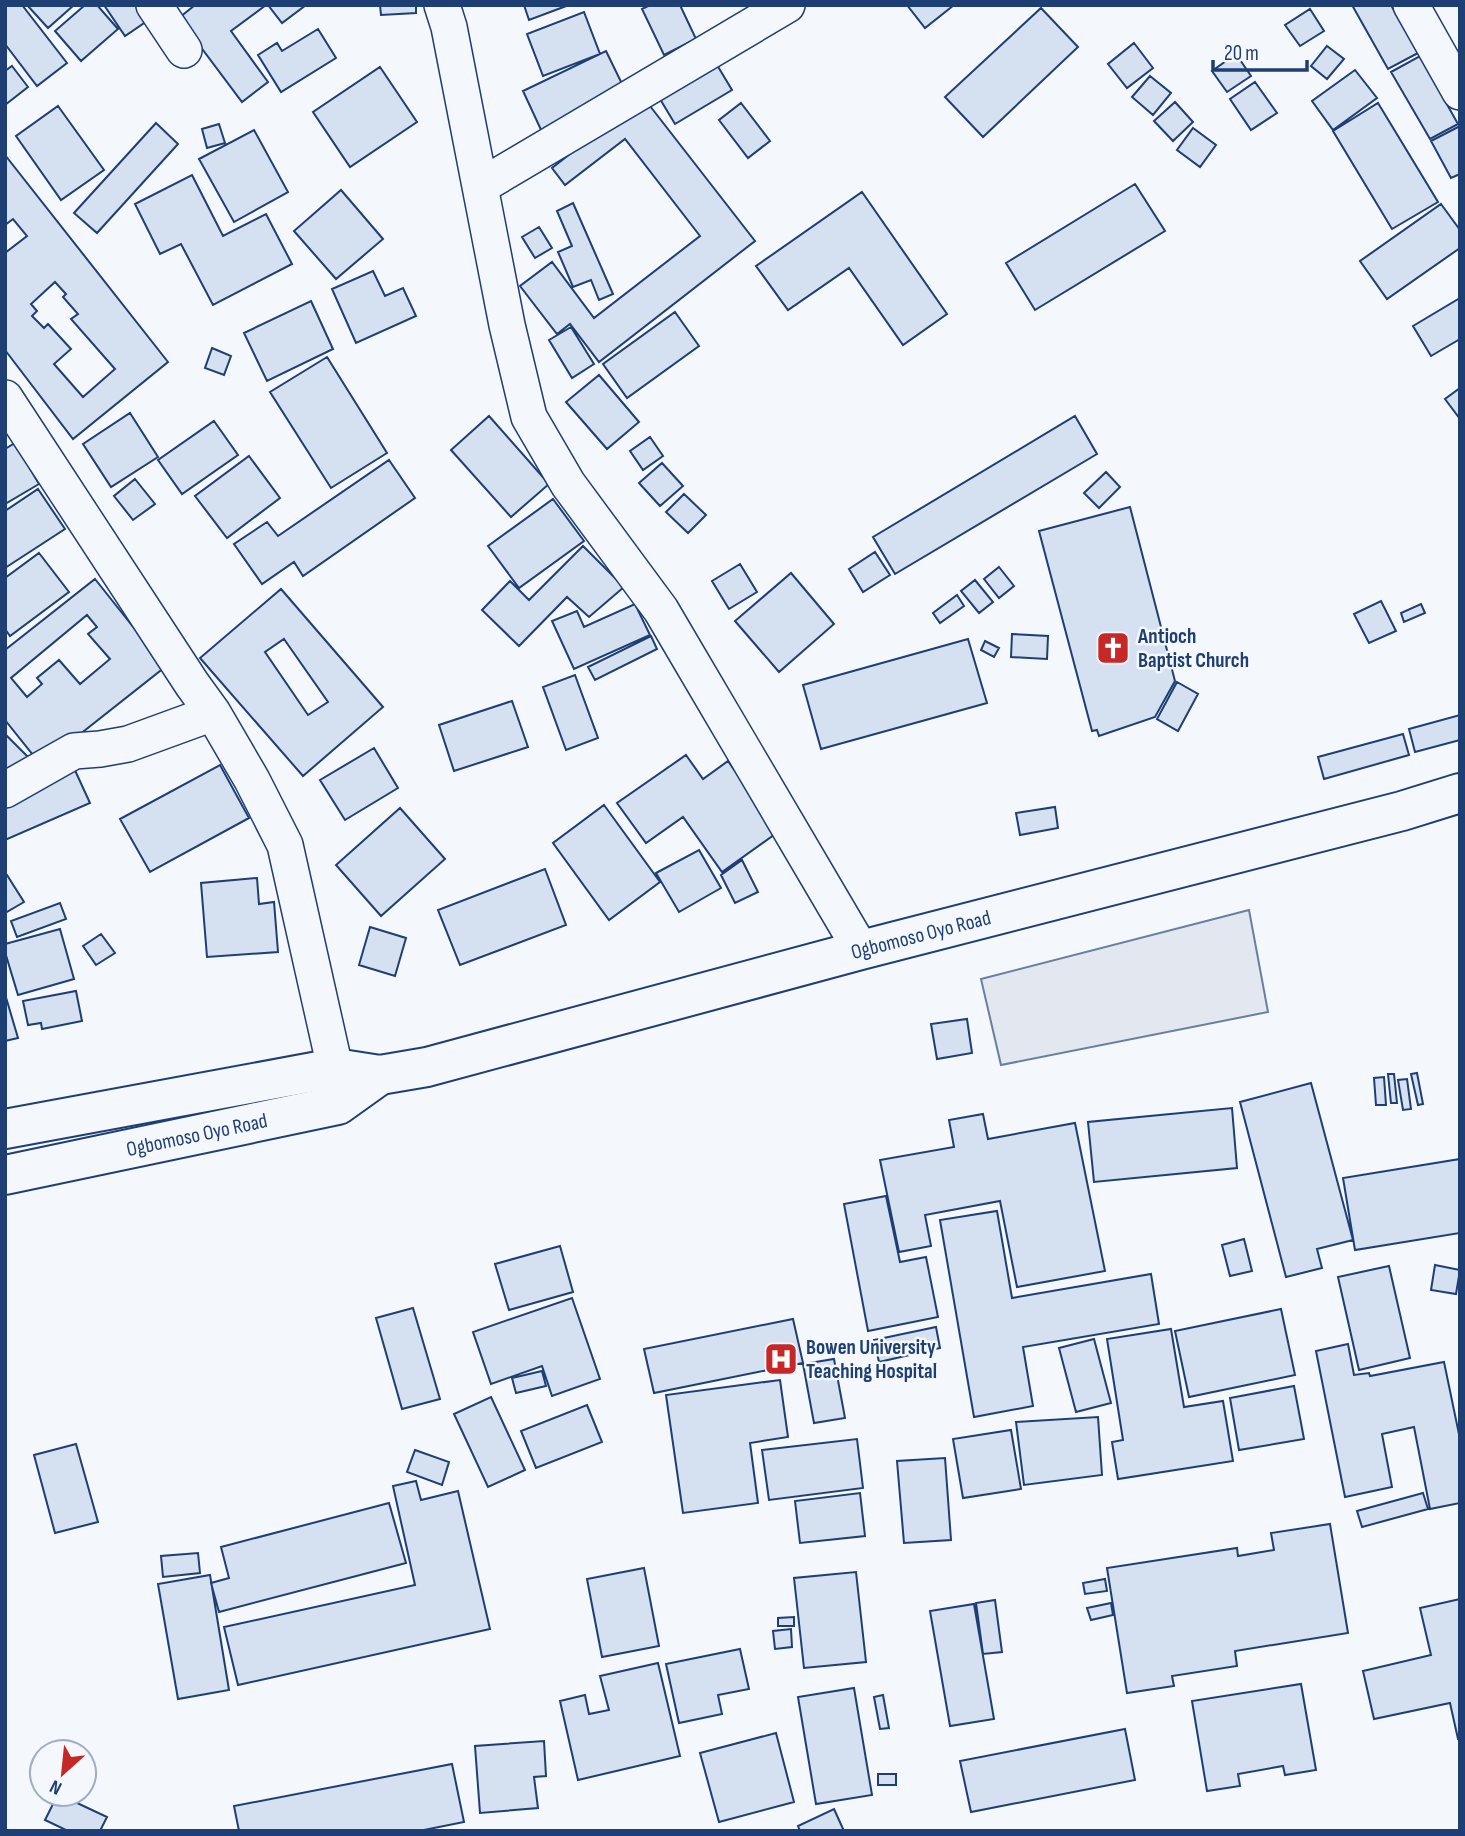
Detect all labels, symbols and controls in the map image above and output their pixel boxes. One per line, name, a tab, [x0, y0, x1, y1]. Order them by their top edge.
scale bar	[1213, 28, 1308, 72]
text: 20 m	[1224, 41, 1259, 66]
place label: Antioch Baptist Church	[1137, 624, 1249, 673]
church icon: Antioch Baptist Church	[1094, 629, 1132, 667]
street label: Ogbomoso Oyo Road	[848, 905, 993, 965]
street label: Ogbomoso Oyo Road	[124, 1108, 270, 1162]
place label: Bowen University Teaching Hospital	[806, 1335, 937, 1384]
hospital icon: Bowen University Teaching Hospital	[762, 1340, 800, 1378]
north arrow	[28, 1738, 98, 1808]
text: N	[46, 1774, 66, 1799]

